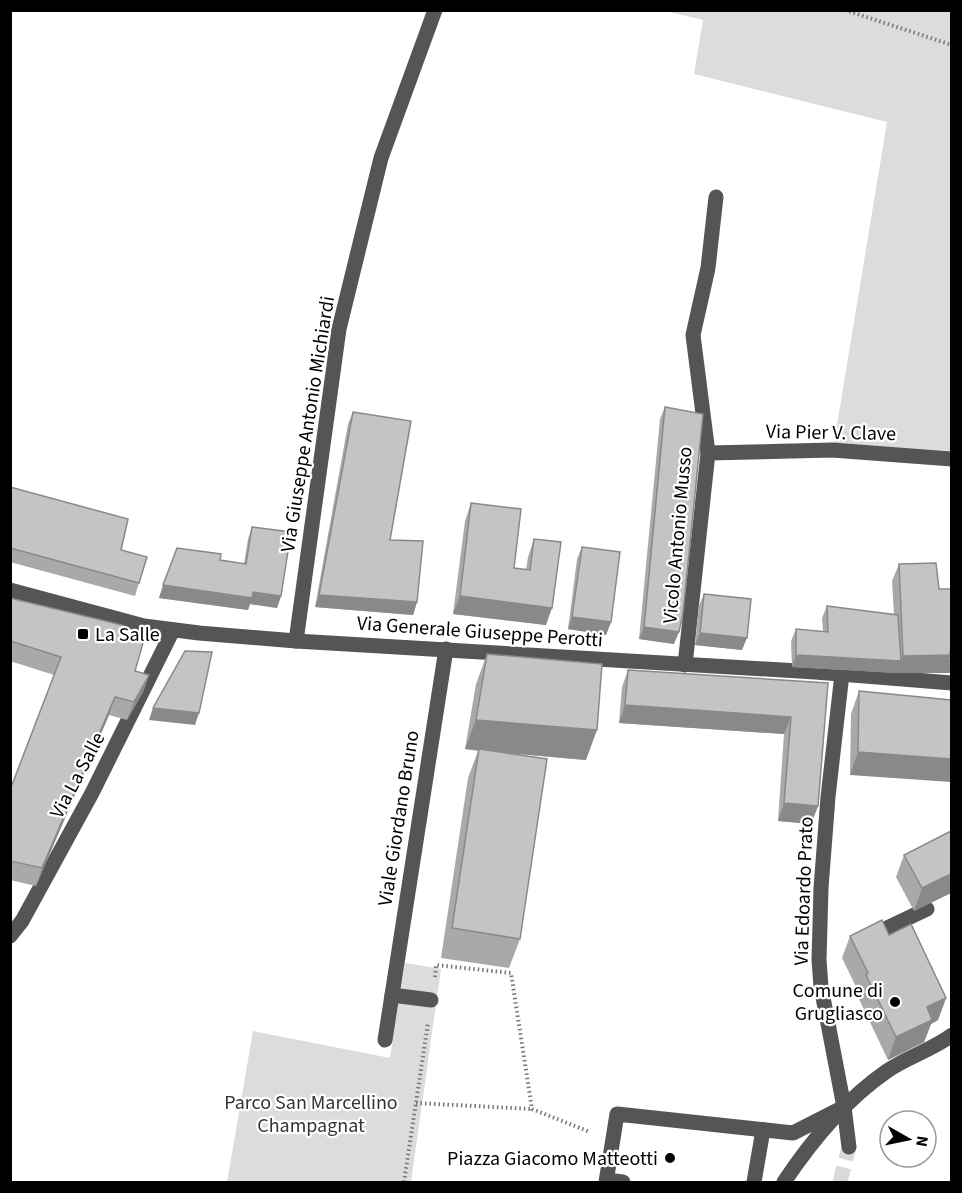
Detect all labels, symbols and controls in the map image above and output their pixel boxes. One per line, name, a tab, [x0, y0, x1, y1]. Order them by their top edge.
street label: Via Giuseppe Antonio Michiardi	[274, 294, 342, 554]
street label: Via Pier V. Clave	[766, 418, 896, 448]
street label: Vicolo Antonio Musso	[656, 445, 700, 625]
street label: Via Generale Giuseppe Perotti	[356, 609, 604, 655]
place label: La Salle	[95, 621, 160, 649]
marker: La Salle	[76, 627, 90, 641]
street label: Via La Salle	[43, 727, 112, 824]
street label: Viale Giordano Bruno	[371, 728, 427, 908]
street label: Via Edoardo Prato	[787, 816, 821, 966]
place label: Comune di Grugliasco	[792, 977, 883, 1028]
marker: Comune di Grugliasco	[888, 995, 902, 1009]
park label: Parco San Marcellino Champagnat	[224, 1089, 398, 1140]
north arrow	[878, 1109, 938, 1169]
text: N	[910, 1134, 934, 1148]
place label: Piazza Giacomo Matteotti	[447, 1145, 658, 1173]
marker: Piazza Giacomo Matteotti	[663, 1151, 677, 1165]

